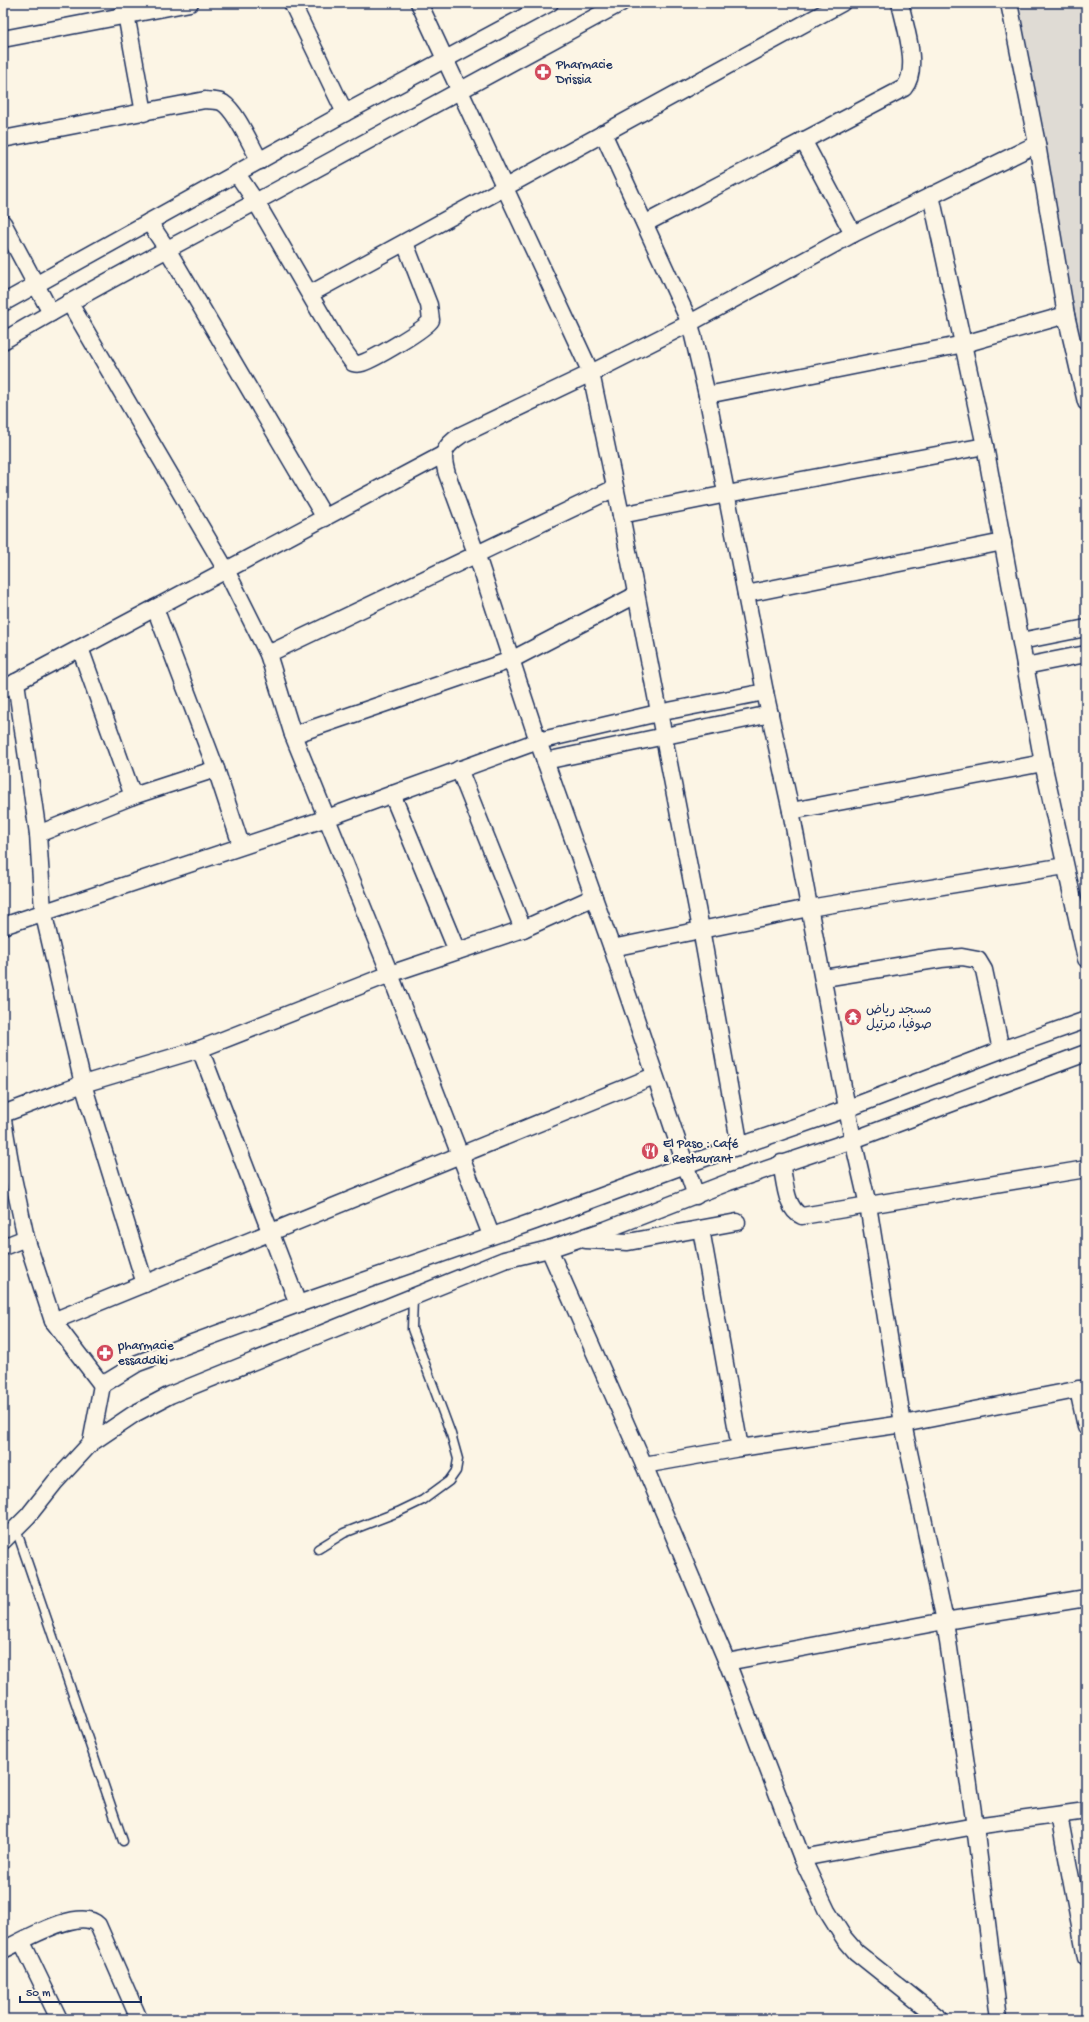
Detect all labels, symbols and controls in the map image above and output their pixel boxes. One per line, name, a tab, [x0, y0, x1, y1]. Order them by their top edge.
place label: Pharmacie Drissia	[555, 58, 613, 88]
pharmacy icon: Pharmacie Drissia	[533, 62, 553, 82]
place label: مسجد رياض صوفيا، مرتیل	[866, 1003, 932, 1033]
temple icon: مسجد رياض صوفيا، مرتیل	[843, 1007, 863, 1027]
place label: El Paso : Café & Restaurant	[663, 1137, 738, 1167]
restaurant icon: El Paso : Café & Restaurant	[640, 1141, 660, 1161]
place label: pharmacie essaddiki	[117, 1339, 174, 1369]
pharmacy icon: pharmacie essaddiki	[95, 1343, 115, 1363]
scale bar	[20, 1978, 141, 2004]
text: 50 m	[26, 1987, 51, 2001]

